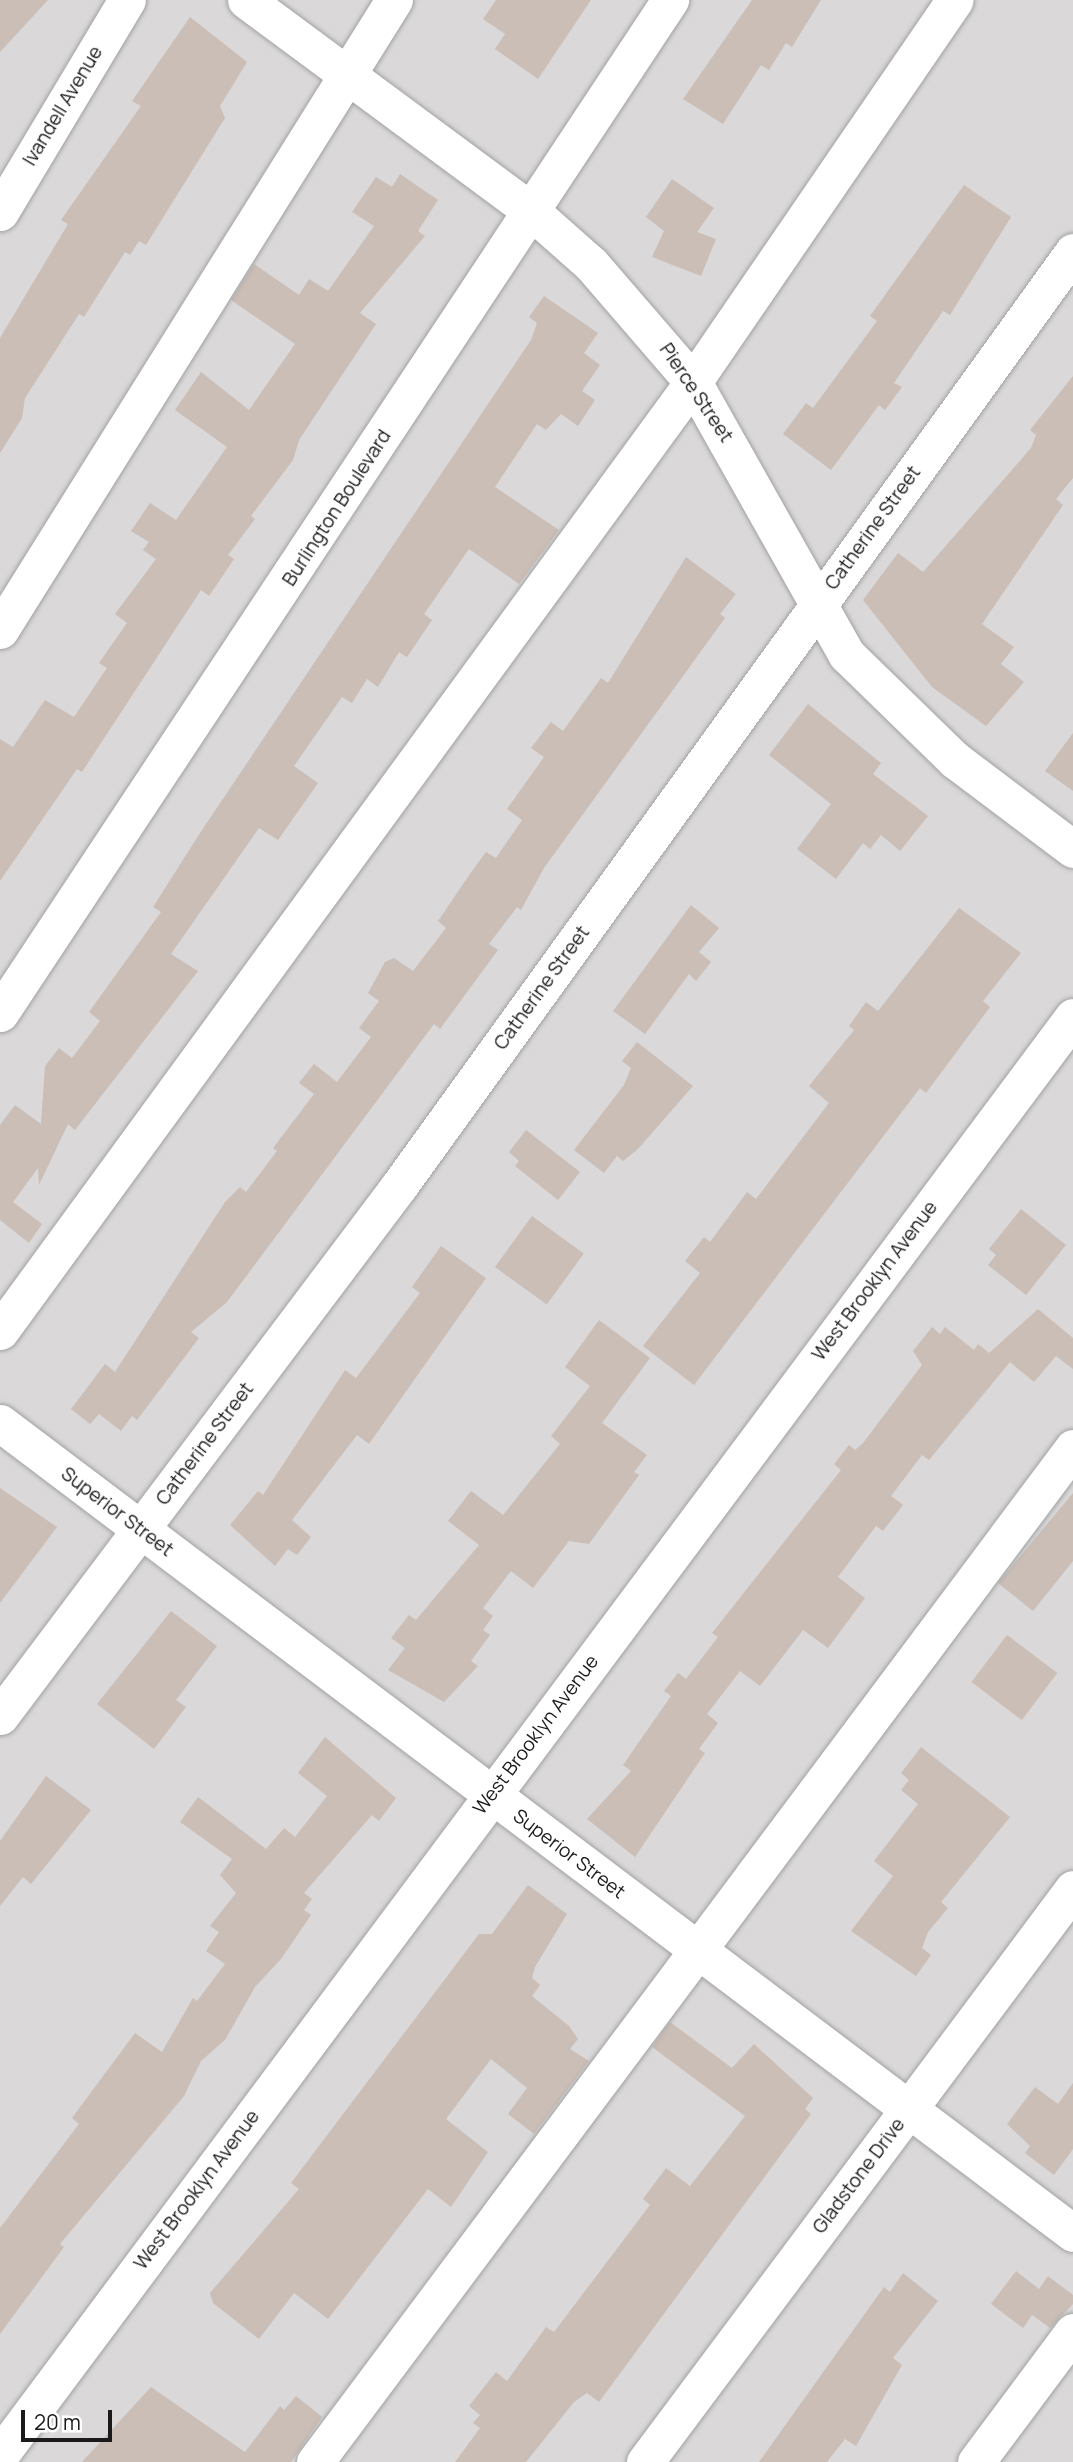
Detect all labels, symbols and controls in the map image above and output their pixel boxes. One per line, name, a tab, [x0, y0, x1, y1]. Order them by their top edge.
street label: Ivandell Avenue	[18, 42, 108, 170]
street label: Pierce Street	[655, 339, 737, 447]
street label: Burlington Boulevard	[278, 426, 396, 590]
street label: Catherine Street	[820, 462, 926, 594]
street label: Catherine Street	[489, 922, 595, 1054]
street label: West Brooklyn Avenue	[808, 1197, 942, 1365]
street label: Catherine Street	[152, 1378, 258, 1510]
street label: Superior Street	[56, 1462, 178, 1562]
street label: West Brooklyn Avenue	[469, 1651, 603, 1819]
street label: Superior Street	[508, 1804, 630, 1904]
street label: West Brooklyn Avenue	[130, 2106, 264, 2274]
street label: Gladstone Drive	[808, 2114, 910, 2238]
scale bar	[24, 2396, 116, 2440]
text: 20 m	[34, 2408, 81, 2436]

